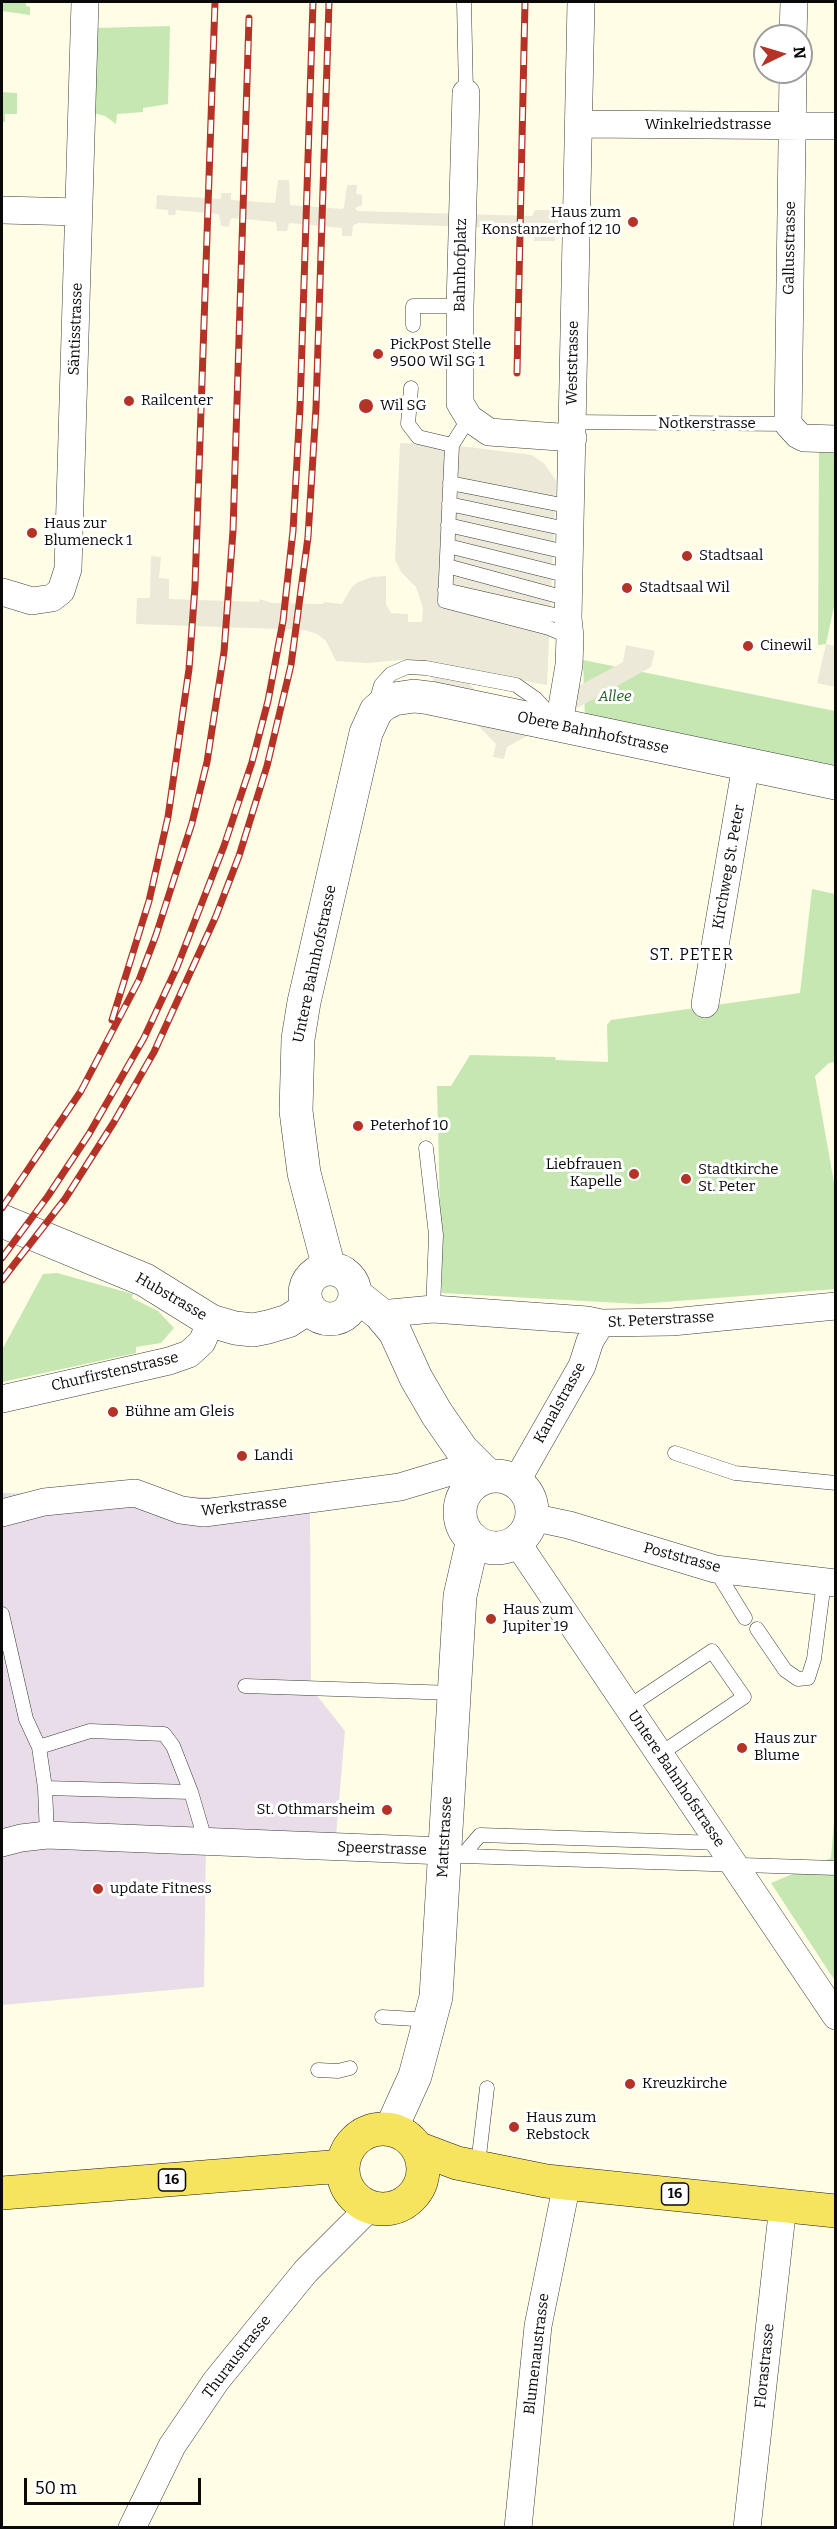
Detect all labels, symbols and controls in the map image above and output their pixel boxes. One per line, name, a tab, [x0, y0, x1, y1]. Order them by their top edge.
north arrow	[753, 24, 813, 84]
text: N	[789, 46, 809, 60]
street label: Winkelriedstrasse	[645, 116, 771, 134]
street label: Gallusstrasse	[780, 201, 800, 295]
place label: Haus zum Konstanzerhof 12 10	[482, 204, 621, 239]
marker: Haus zum Konstanzerhof 12 10	[626, 215, 640, 229]
street label: Bahnhofplatz	[451, 218, 471, 312]
street label: Säntisstrasse	[65, 282, 87, 376]
street label: Weststrasse	[563, 321, 583, 405]
place label: PickPost Stelle 9500 Wil SG 1	[390, 336, 491, 371]
marker: PickPost Stelle 9500 Wil SG 1	[371, 347, 385, 361]
place label: Railcenter	[141, 392, 213, 410]
marker: Railcenter	[122, 394, 136, 408]
marker: Wil SG	[357, 397, 375, 415]
place label: Wil SG	[380, 397, 427, 415]
street label: Notkerstrasse	[658, 415, 756, 433]
place label: Haus zur Blumeneck 1	[44, 515, 132, 550]
marker: Haus zur Blumeneck 1	[25, 526, 39, 540]
place label: Stadtsaal	[699, 547, 763, 565]
marker: Stadtsaal	[680, 549, 694, 563]
place label: Stadtsaal Wil	[639, 579, 730, 597]
marker: Stadtsaal Wil	[620, 581, 634, 595]
place label: Cinewil	[760, 637, 812, 655]
marker: Cinewil	[741, 639, 755, 653]
park label: Allee	[599, 688, 631, 706]
street label: Obere Bahnhofstrasse	[516, 708, 670, 758]
street label: Kirchweg St. Peter	[709, 803, 749, 931]
street label: Untere Bahnhofstrasse	[289, 884, 341, 1044]
district label: ST. PETER	[649, 946, 735, 966]
place label: Peterhof 10	[370, 1117, 449, 1135]
marker: Peterhof 10	[351, 1119, 365, 1133]
place label: Liebfrauen Kapelle	[546, 1156, 622, 1191]
place label: Stadtkirche St. Peter	[698, 1161, 778, 1196]
marker: Liebfrauen Kapelle	[627, 1167, 641, 1181]
marker: Stadtkirche St. Peter	[679, 1172, 693, 1186]
street label: Hubstrasse	[132, 1269, 210, 1325]
street label: St. Peterstrasse	[607, 1308, 715, 1332]
street label: Churfirstenstrasse	[50, 1349, 180, 1395]
street label: Kanalstrasse	[530, 1359, 590, 1447]
place label: Bühne am Gleis	[125, 1403, 234, 1421]
marker: Bühne am Gleis	[106, 1405, 120, 1419]
place label: Landi	[254, 1447, 293, 1465]
marker: Landi	[235, 1449, 249, 1463]
street label: Werkstrasse	[200, 1494, 288, 1520]
street label: Poststrasse	[641, 1539, 723, 1577]
place label: Haus zum Jupiter 19	[503, 1601, 573, 1636]
marker: Haus zum Jupiter 19	[484, 1612, 498, 1626]
street label: Untere Bahnhofstrasse	[624, 1707, 728, 1851]
place label: Haus zur Blume	[754, 1730, 817, 1765]
marker: Haus zur Blume	[735, 1741, 749, 1755]
street label: Mattstrasse	[434, 1796, 456, 1878]
place label: St. Othmarsheim	[256, 1801, 375, 1819]
marker: St. Othmarsheim	[380, 1803, 394, 1817]
street label: Speerstrasse	[337, 1838, 427, 1860]
place label: update Fitness	[110, 1880, 212, 1898]
marker: update Fitness	[91, 1882, 105, 1896]
place label: Kreuzkirche	[642, 2075, 727, 2093]
marker: Kreuzkirche	[623, 2077, 637, 2091]
place label: Haus zum Rebstock	[526, 2109, 596, 2144]
marker: Haus zum Rebstock	[507, 2120, 521, 2134]
road number: 16	[158, 2169, 186, 2191]
road number: 16	[662, 2183, 688, 2205]
street label: Blumenaustrasse	[521, 2292, 553, 2416]
street label: Thuraustrasse	[199, 2312, 275, 2402]
street label: Florastrasse	[752, 2323, 778, 2409]
scale bar	[27, 2466, 204, 2504]
text: 50 m	[35, 2477, 77, 2499]

